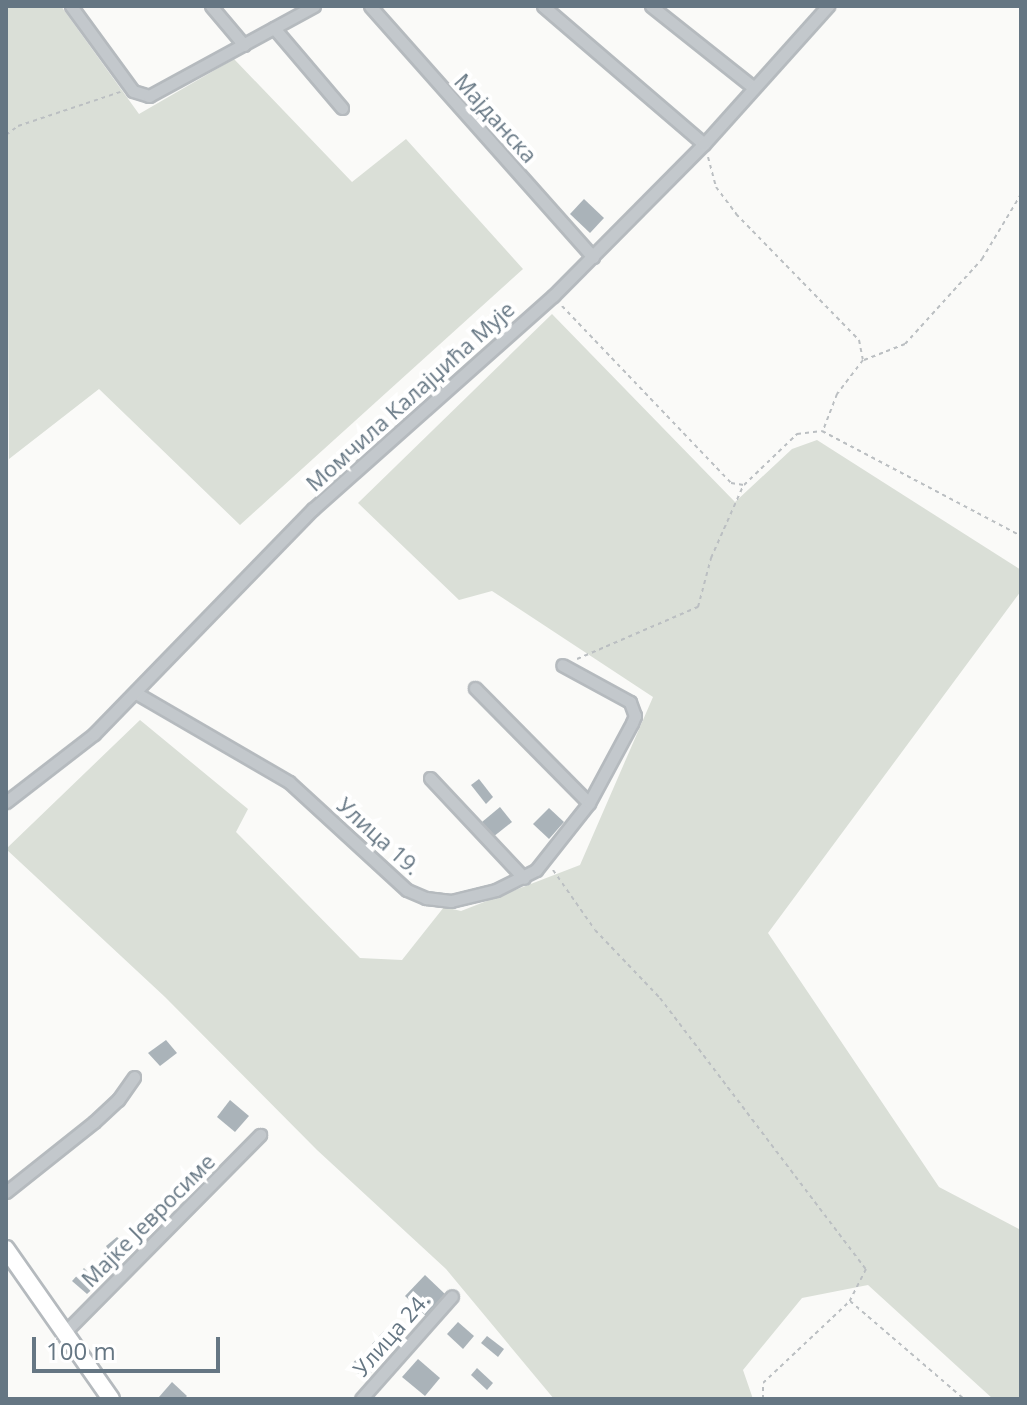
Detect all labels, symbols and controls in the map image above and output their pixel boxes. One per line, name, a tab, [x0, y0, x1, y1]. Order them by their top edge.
street label: Мајданска	[449, 68, 543, 168]
street label: Момчила Калајџића Мује	[301, 296, 519, 496]
street label: Улица 19.	[332, 792, 426, 880]
street label: Мајке Јевросиме	[76, 1148, 220, 1292]
street label: Улица 24.	[347, 1287, 435, 1381]
scale bar	[36, 1321, 224, 1371]
text: 100 m	[46, 1334, 116, 1367]

